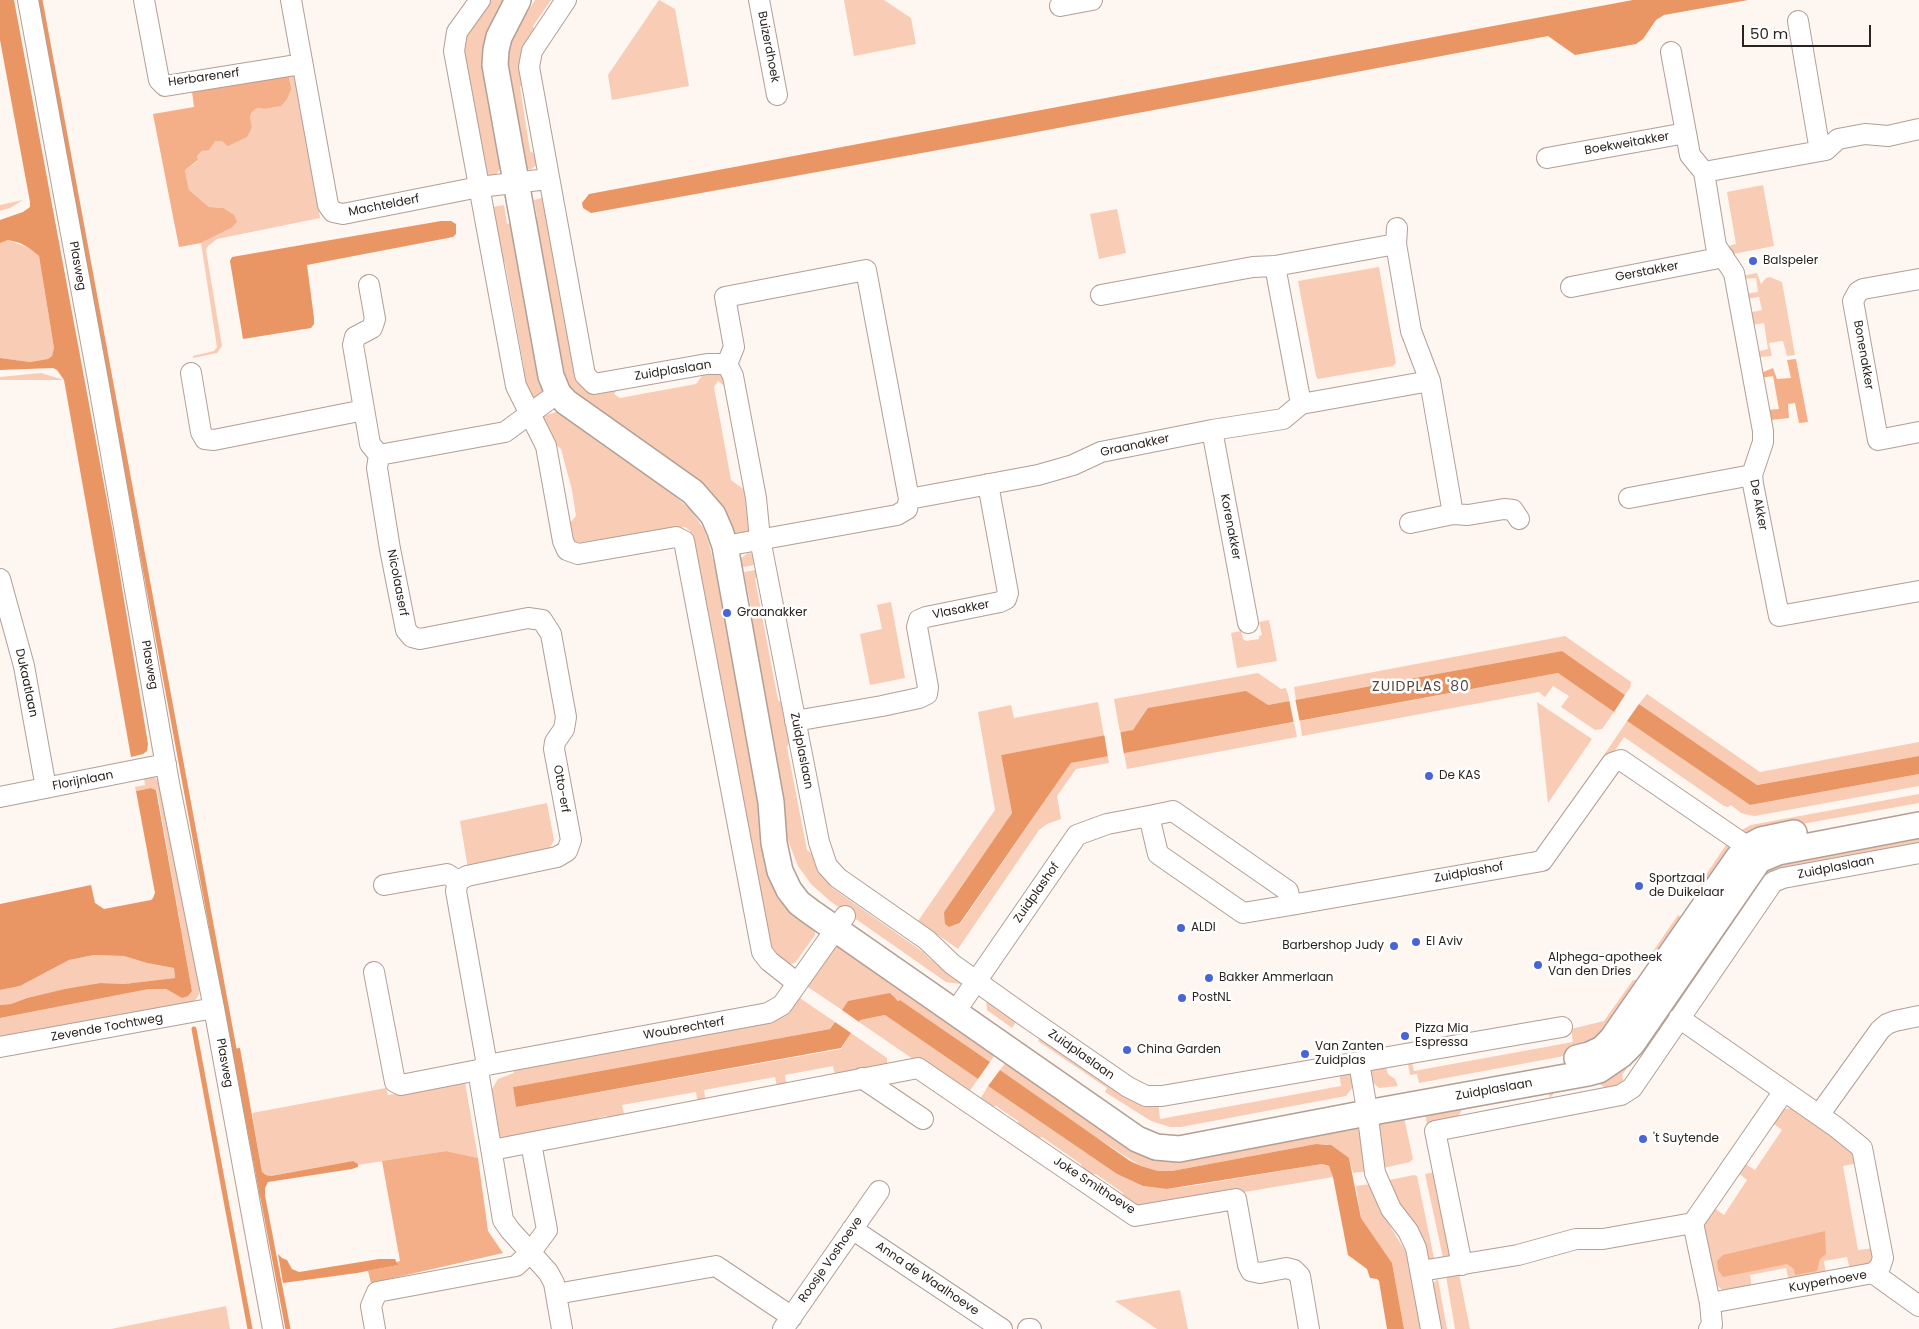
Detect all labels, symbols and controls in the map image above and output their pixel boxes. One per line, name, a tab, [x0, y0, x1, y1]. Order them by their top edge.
street label: Buizerdhoek	[754, 10, 782, 84]
scale bar	[1744, 15, 1873, 47]
text: 50 m	[1750, 23, 1788, 44]
street label: Herbarenerf	[167, 66, 241, 90]
street label: Boekweitakker	[1584, 129, 1670, 159]
street label: Machtelderf	[347, 192, 421, 220]
street label: Plasweg	[66, 240, 88, 292]
place label: Balspeler	[1763, 254, 1818, 268]
marker: Balspeler	[1747, 255, 1759, 267]
street label: Gerstakker	[1614, 259, 1680, 285]
street label: Bonenakker	[1850, 319, 1876, 391]
street label: Zuidplaslaan	[634, 358, 712, 384]
street label: Graanakker	[1099, 432, 1171, 460]
street label: De Akker	[1746, 478, 1770, 532]
street label: Korenakker	[1217, 493, 1243, 561]
street label: Nicolaaserf	[383, 548, 411, 618]
street label: Vlasakker	[931, 597, 991, 623]
place label: Graanakker	[737, 606, 807, 620]
marker: Graanakker	[721, 607, 733, 619]
street label: Plasweg	[138, 639, 160, 691]
street label: Dukaatlaan	[12, 647, 40, 719]
district label: ZUIDPLAS '80	[1371, 679, 1471, 695]
street label: Zuidplaslaan	[787, 712, 815, 790]
street label: Otto-erf	[550, 764, 572, 814]
street label: Florijnlaan	[51, 768, 115, 794]
place label: De KAS	[1439, 769, 1480, 783]
marker: De KAS	[1423, 770, 1435, 782]
street label: Zuidplaslaan	[1797, 854, 1875, 882]
street label: Zuidplashof	[1011, 860, 1063, 926]
street label: Zuidplashof	[1433, 860, 1505, 886]
place label: Sportzaal de Duikelaar	[1649, 872, 1724, 900]
marker: Sportzaal de Duikelaar	[1633, 880, 1645, 892]
place label: ALDI	[1191, 921, 1216, 935]
marker: ALDI	[1175, 922, 1187, 934]
place label: El Aviv	[1426, 935, 1463, 949]
marker: El Aviv	[1410, 936, 1422, 948]
place label: Barbershop Judy	[1282, 939, 1384, 953]
marker: Barbershop Judy	[1388, 940, 1400, 952]
place label: Alphega-apotheek Van den Dries	[1548, 951, 1662, 979]
marker: Alphega-apotheek Van den Dries	[1532, 959, 1544, 971]
place label: Bakker Ammerlaan	[1219, 971, 1334, 985]
marker: Bakker Ammerlaan	[1203, 972, 1215, 984]
place label: PostNL	[1192, 991, 1231, 1005]
marker: PostNL	[1176, 992, 1188, 1004]
street label: Zevende Tochtweg	[50, 1011, 164, 1045]
street label: Woubrechterf	[642, 1015, 726, 1043]
place label: Pizza Mia Espressa	[1415, 1022, 1469, 1050]
street label: Zuidplaslaan	[1045, 1027, 1117, 1083]
marker: Pizza Mia Espressa	[1399, 1030, 1411, 1042]
street label: Plasweg	[213, 1037, 235, 1089]
place label: Van Zanten Zuidplas	[1315, 1040, 1384, 1068]
place label: China Garden	[1137, 1043, 1221, 1057]
marker: China Garden	[1121, 1044, 1133, 1056]
marker: Van Zanten Zuidplas	[1299, 1048, 1311, 1060]
street label: Zuidplaslaan	[1455, 1076, 1533, 1104]
place label: 't Suytende	[1653, 1132, 1719, 1146]
marker: 't Suytende	[1637, 1133, 1649, 1145]
street label: Joke Smithoeve	[1050, 1154, 1138, 1218]
street label: Roosje Voshoeve	[796, 1214, 866, 1306]
street label: Anna de Waalhoeve	[873, 1239, 981, 1319]
street label: Kuyperhoeve	[1788, 1268, 1868, 1296]

